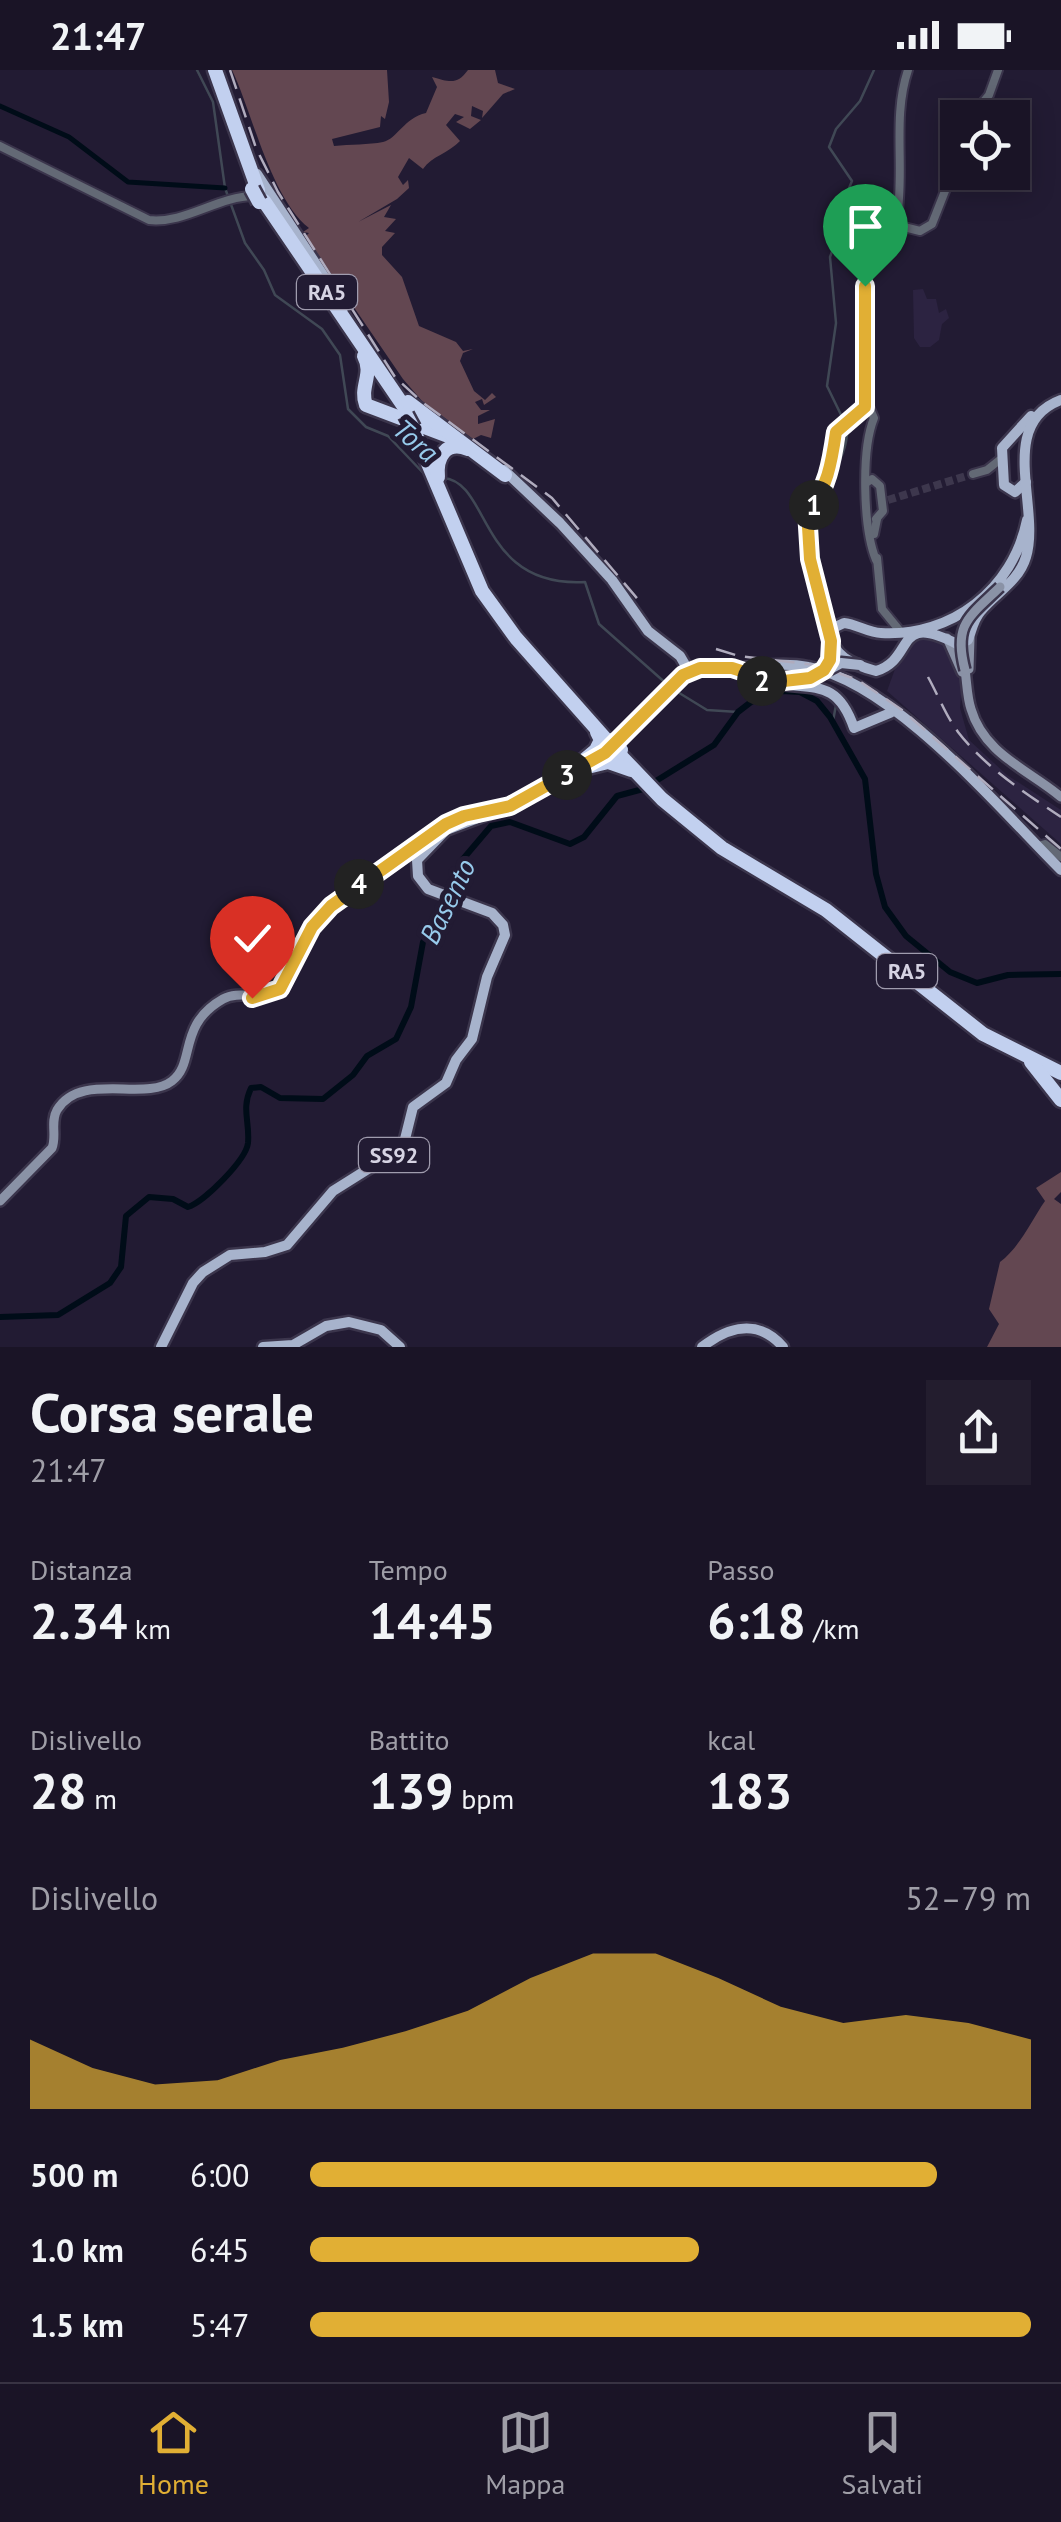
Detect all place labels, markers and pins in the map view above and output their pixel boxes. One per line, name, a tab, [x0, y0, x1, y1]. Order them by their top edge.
pin	[823, 184, 908, 287]
pin: 1	[789, 480, 839, 530]
pin: 2	[737, 656, 787, 706]
pin: 3	[542, 750, 592, 800]
pin: 4	[334, 859, 384, 909]
pin	[210, 896, 295, 999]

